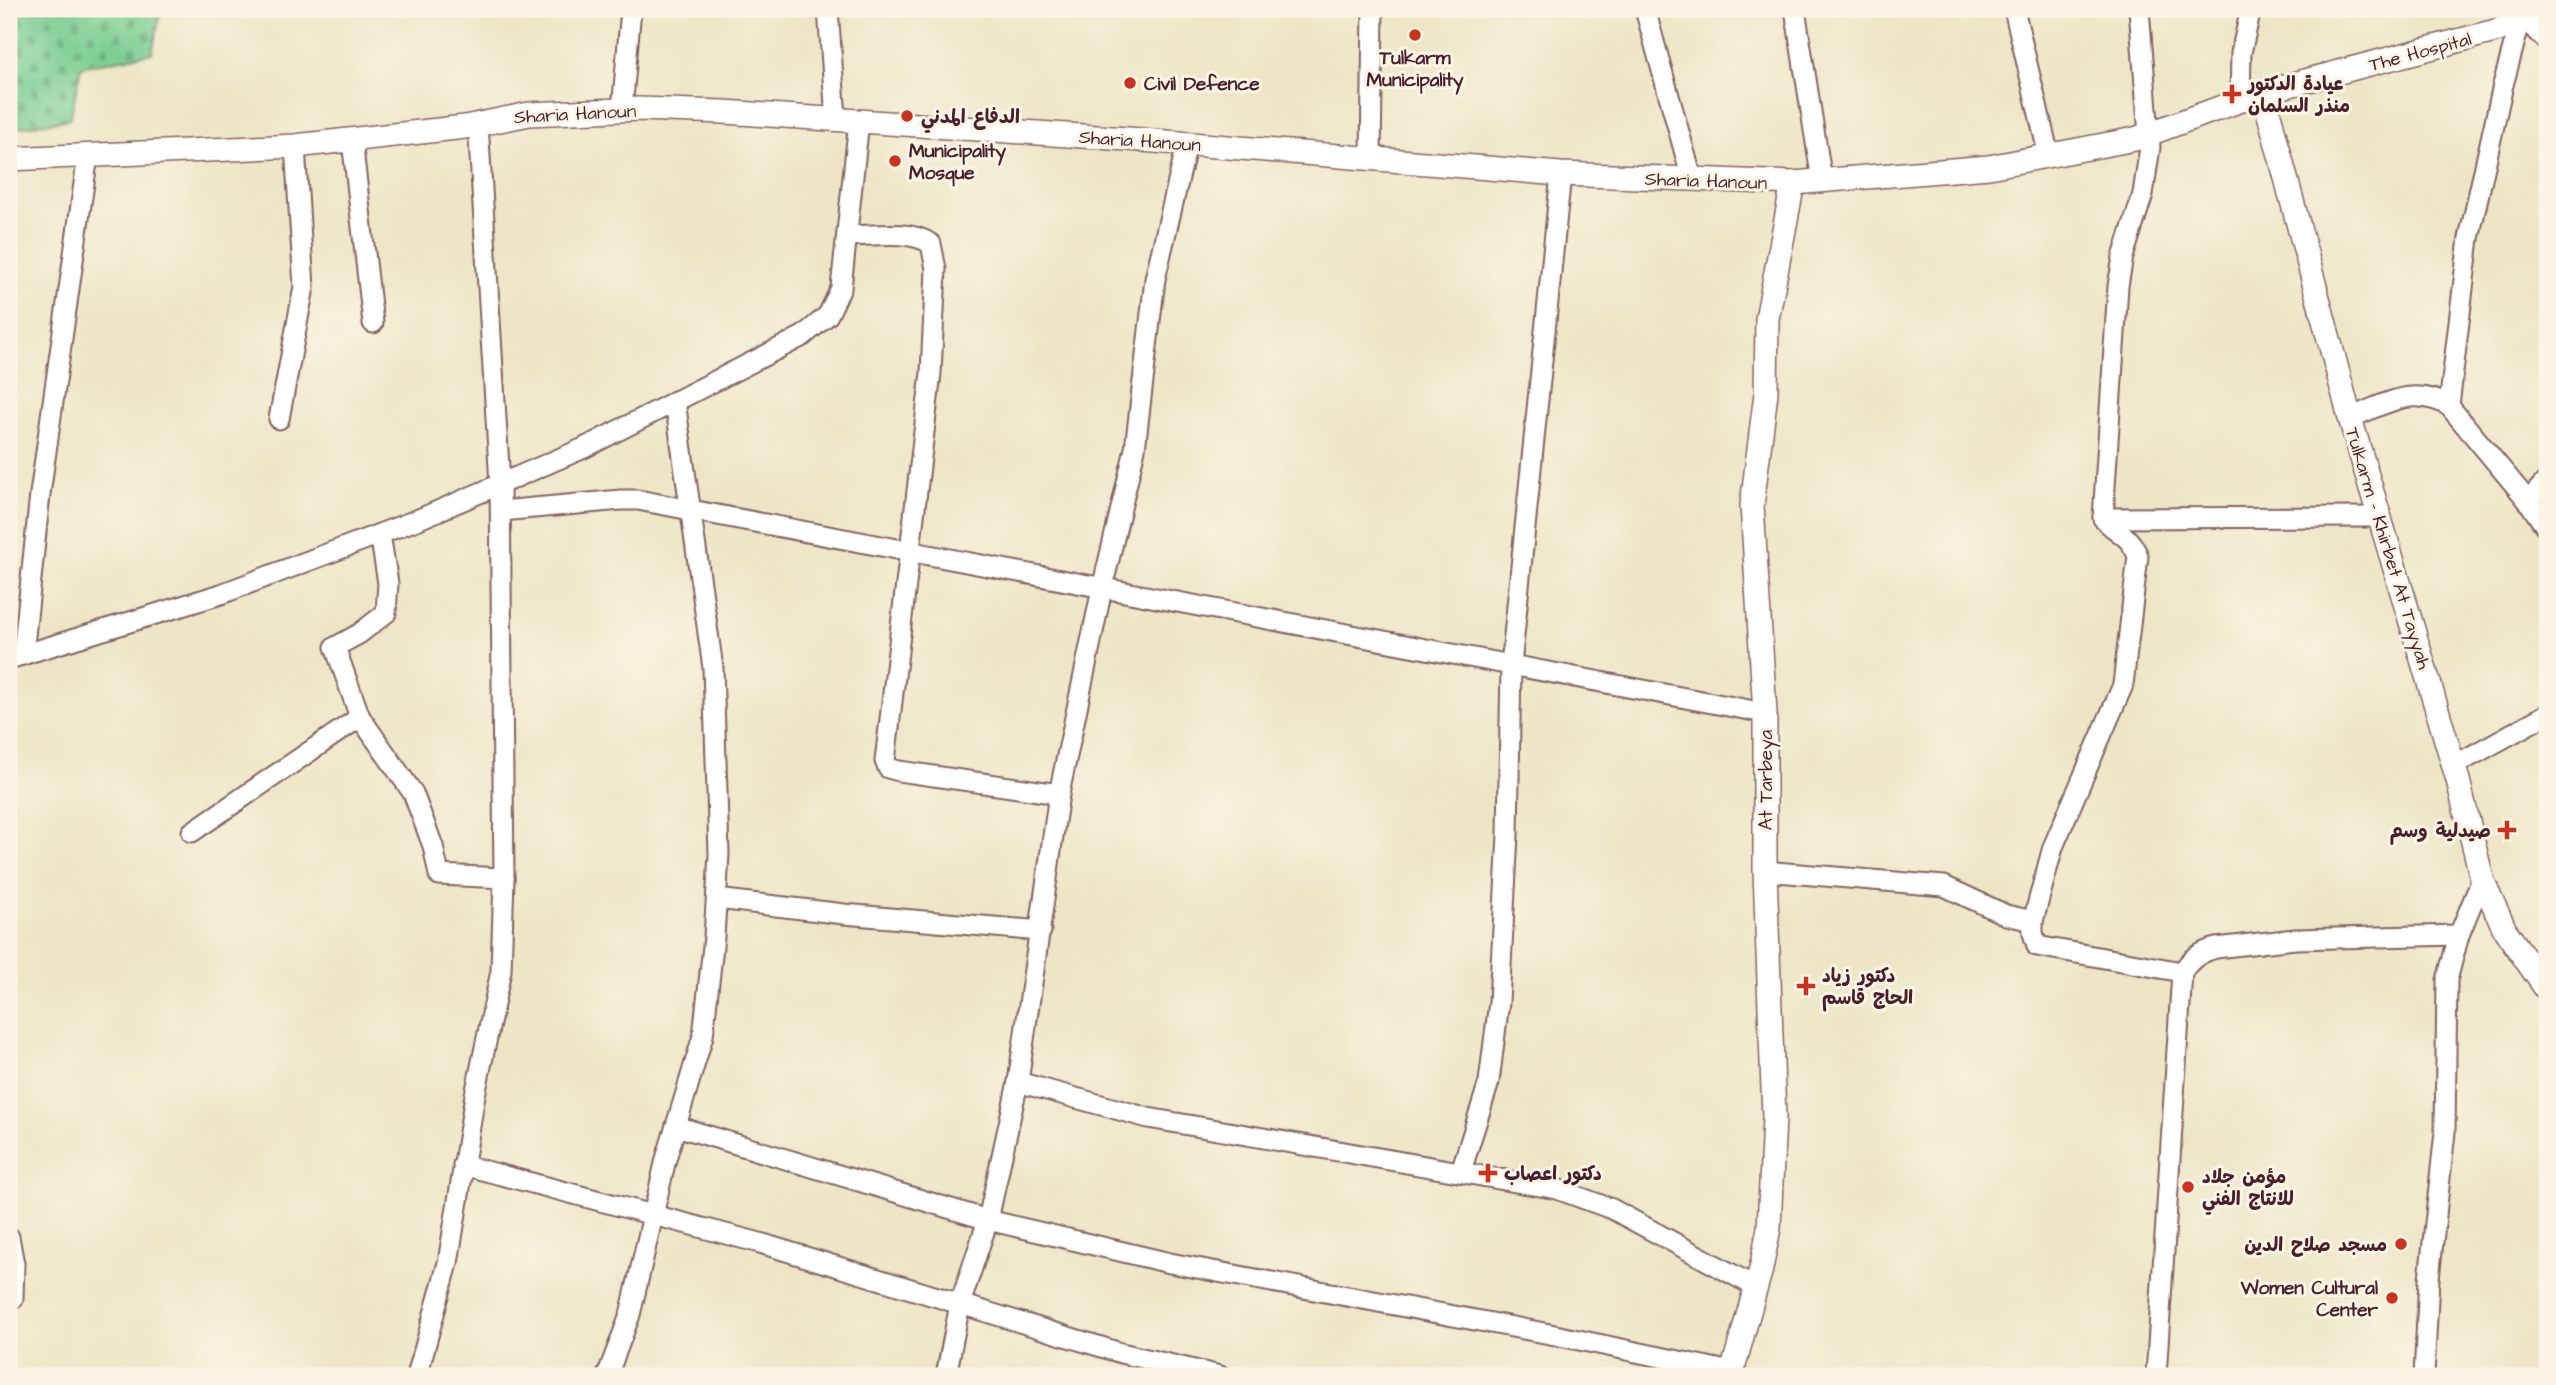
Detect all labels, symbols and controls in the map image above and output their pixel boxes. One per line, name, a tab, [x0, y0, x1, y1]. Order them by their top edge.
street label: The Hospital	[2366, 26, 2474, 79]
marker: Tulkarm Municipality	[1407, 27, 1423, 43]
place label: Tulkarm Municipality	[1367, 45, 1464, 95]
place label: Civil Defence	[1144, 71, 1260, 98]
place label: عيادة الدكتور منذر السلمان	[2246, 71, 2350, 120]
marker: Civil Defence	[1122, 75, 1138, 91]
marker: عيادة الدكتور منذر السلمان	[2222, 84, 2242, 104]
street label: Sharia Hanoun	[513, 98, 637, 131]
place label: الدفاع المدني	[921, 104, 1020, 133]
marker: الدفاع المدني	[899, 108, 915, 124]
street label: Sharia Hanoun	[1078, 124, 1202, 159]
place label: Municipality Mosque	[909, 138, 1006, 187]
marker: Municipality Mosque	[887, 153, 903, 169]
street label: Sharia Hanoun	[1644, 166, 1768, 197]
street label: Tulkarm - Khirbet At Tayyah	[2337, 424, 2437, 674]
street label: At Tarbeya	[1753, 729, 1781, 830]
place label: صيدلية وسم	[2390, 818, 2491, 845]
marker: صيدلية وسم	[2497, 820, 2517, 840]
place label: دكتور زياد الحاج قاسم	[1822, 963, 1913, 1012]
marker: دكتور زياد الحاج قاسم	[1796, 976, 1816, 996]
place label: دكتور اعصاب	[1504, 1161, 1602, 1188]
marker: دكتور اعصاب	[1478, 1163, 1498, 1183]
place label: مؤمن جلاد للانتاج الفني	[2202, 1164, 2294, 1215]
marker: مؤمن جلاد للانتاج الفني	[2180, 1179, 2196, 1195]
place label: مسجد صلاح الدين	[2244, 1232, 2387, 1259]
marker: مسجد صلاح الدين	[2393, 1236, 2409, 1252]
place label: Women Cultural Center	[2240, 1275, 2379, 1324]
marker: Women Cultural Center	[2384, 1290, 2400, 1306]

